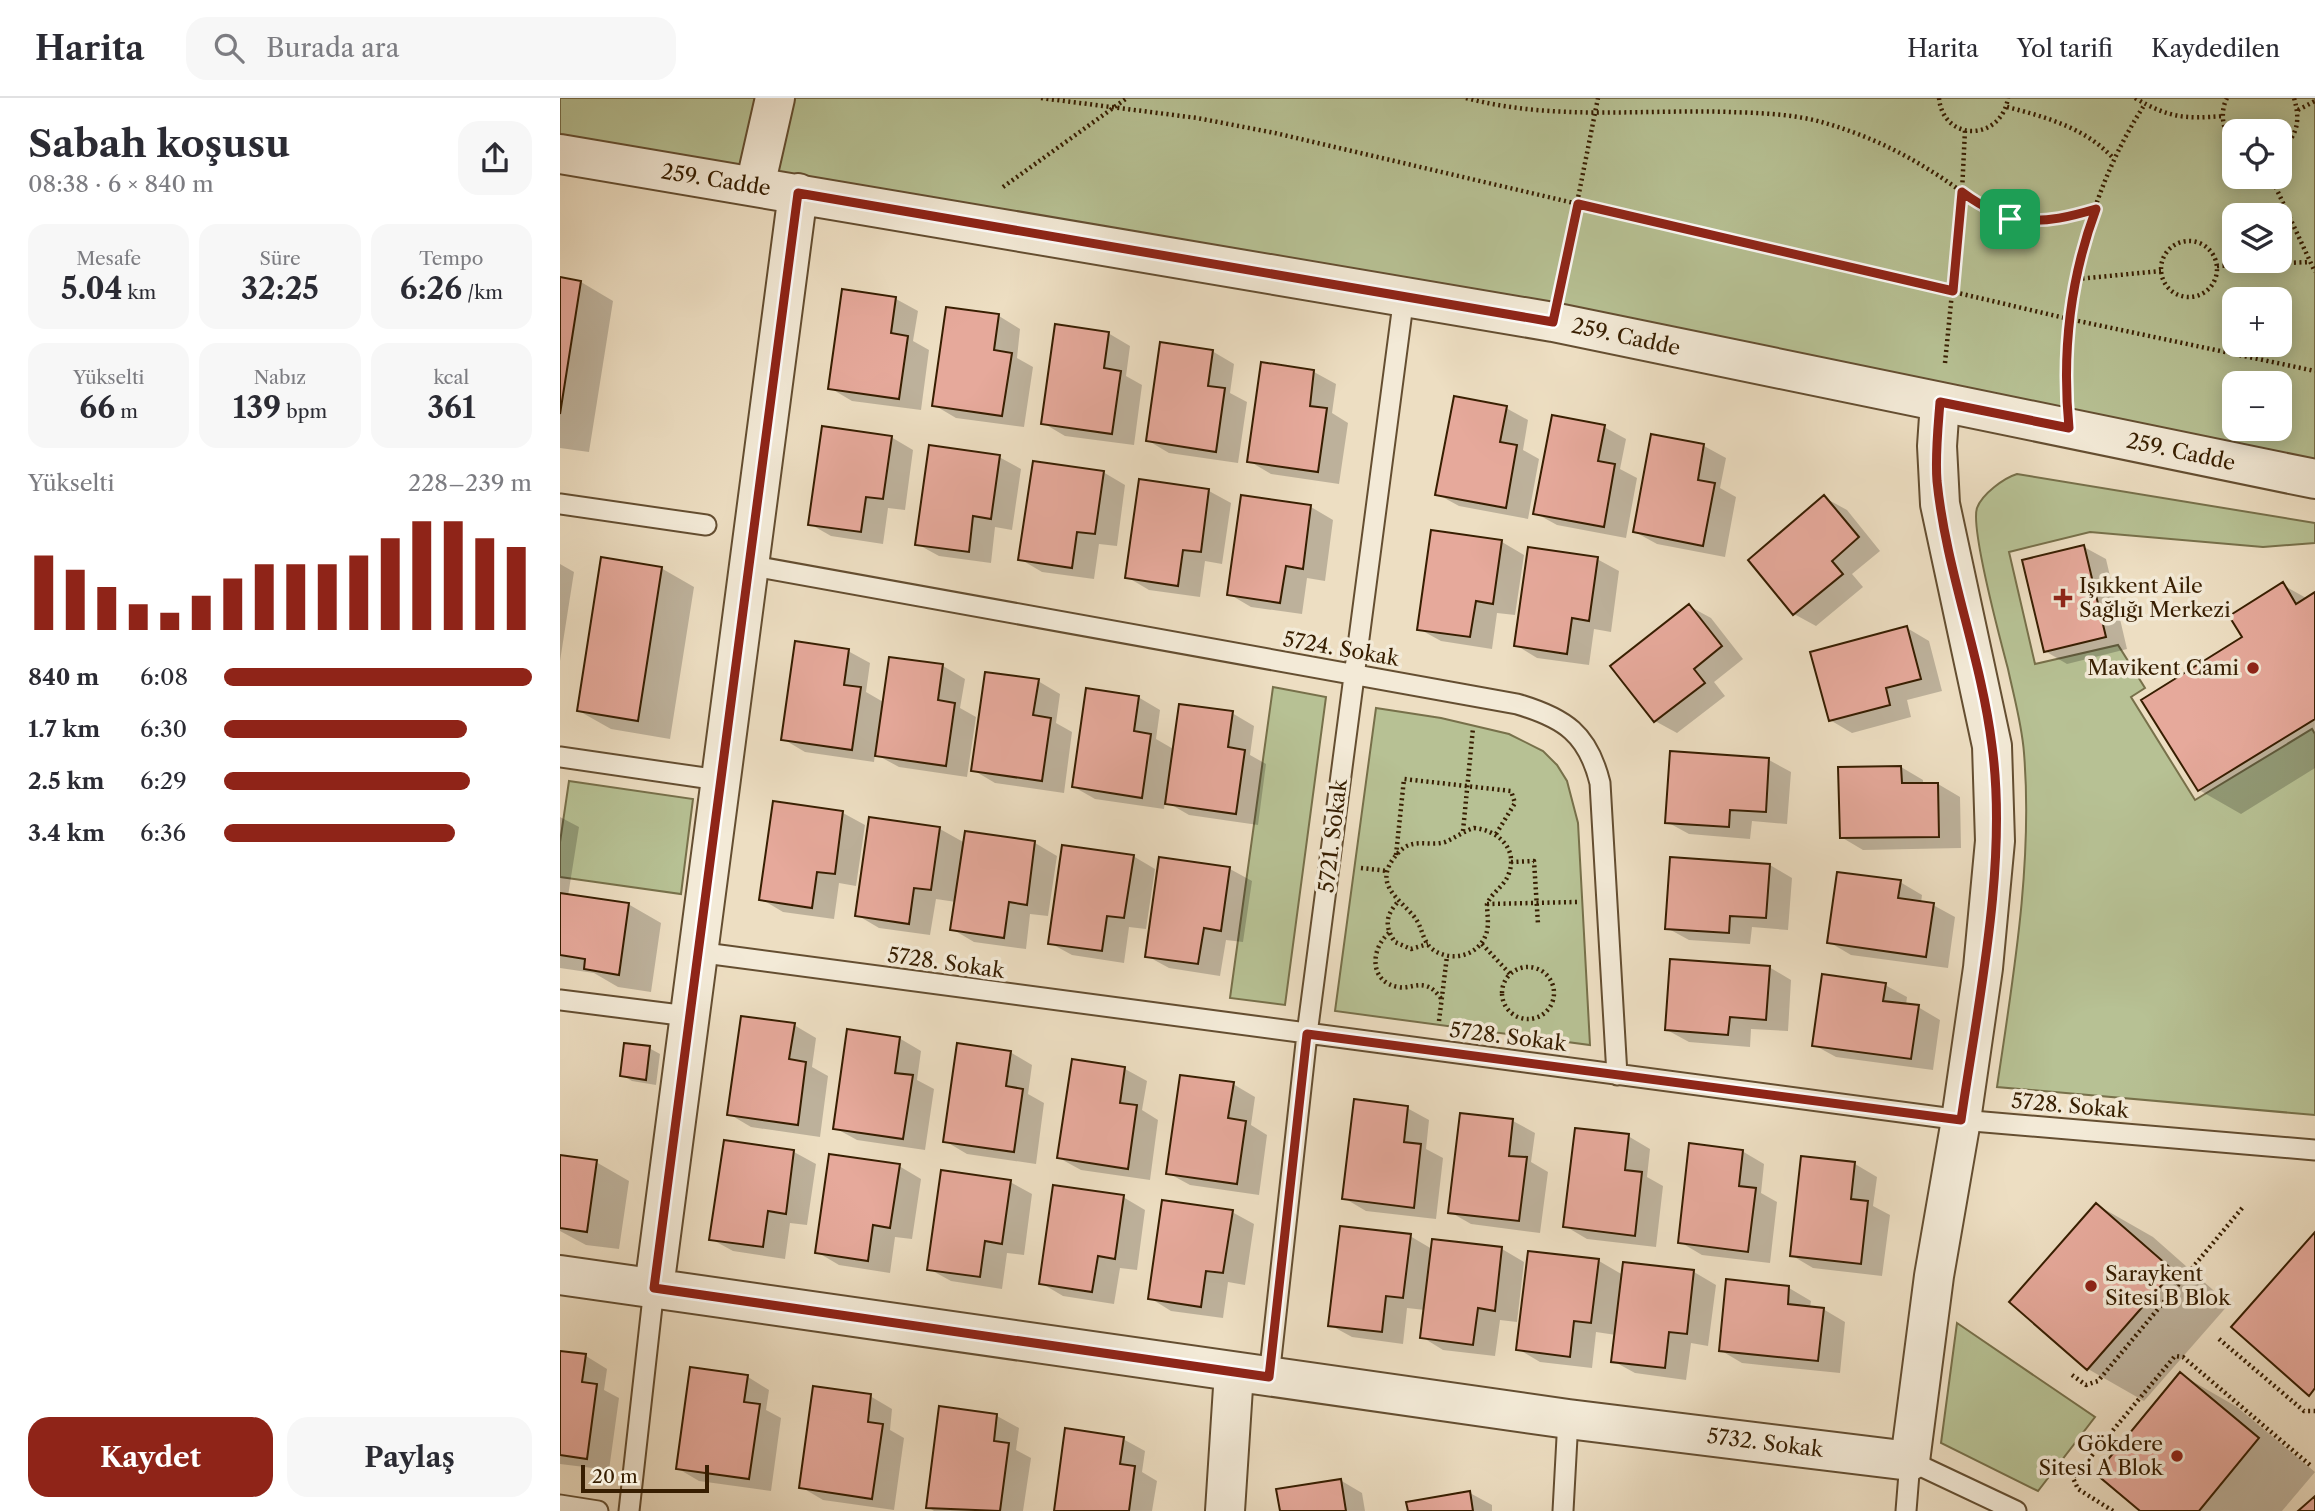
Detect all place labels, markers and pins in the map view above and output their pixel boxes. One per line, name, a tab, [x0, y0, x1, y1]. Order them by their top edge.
pin	[1980, 189, 2040, 249]
place label: Işıkkent Aile Sağlığı Merkezi	[2079, 573, 2231, 622]
marker: Işıkkent Aile Sağlığı Merkezi	[2053, 588, 2073, 608]
place label: Mavikent Cami	[2087, 655, 2239, 680]
marker: Mavikent Cami	[2245, 660, 2261, 676]
place label: Saraykent Sitesi B Blok	[2105, 1261, 2231, 1310]
marker: Saraykent Sitesi B Blok	[2083, 1278, 2099, 1294]
place label: Gökdere Sitesi A Blok	[2038, 1431, 2164, 1480]
marker: Gökdere Sitesi A Blok	[2169, 1448, 2185, 1464]

